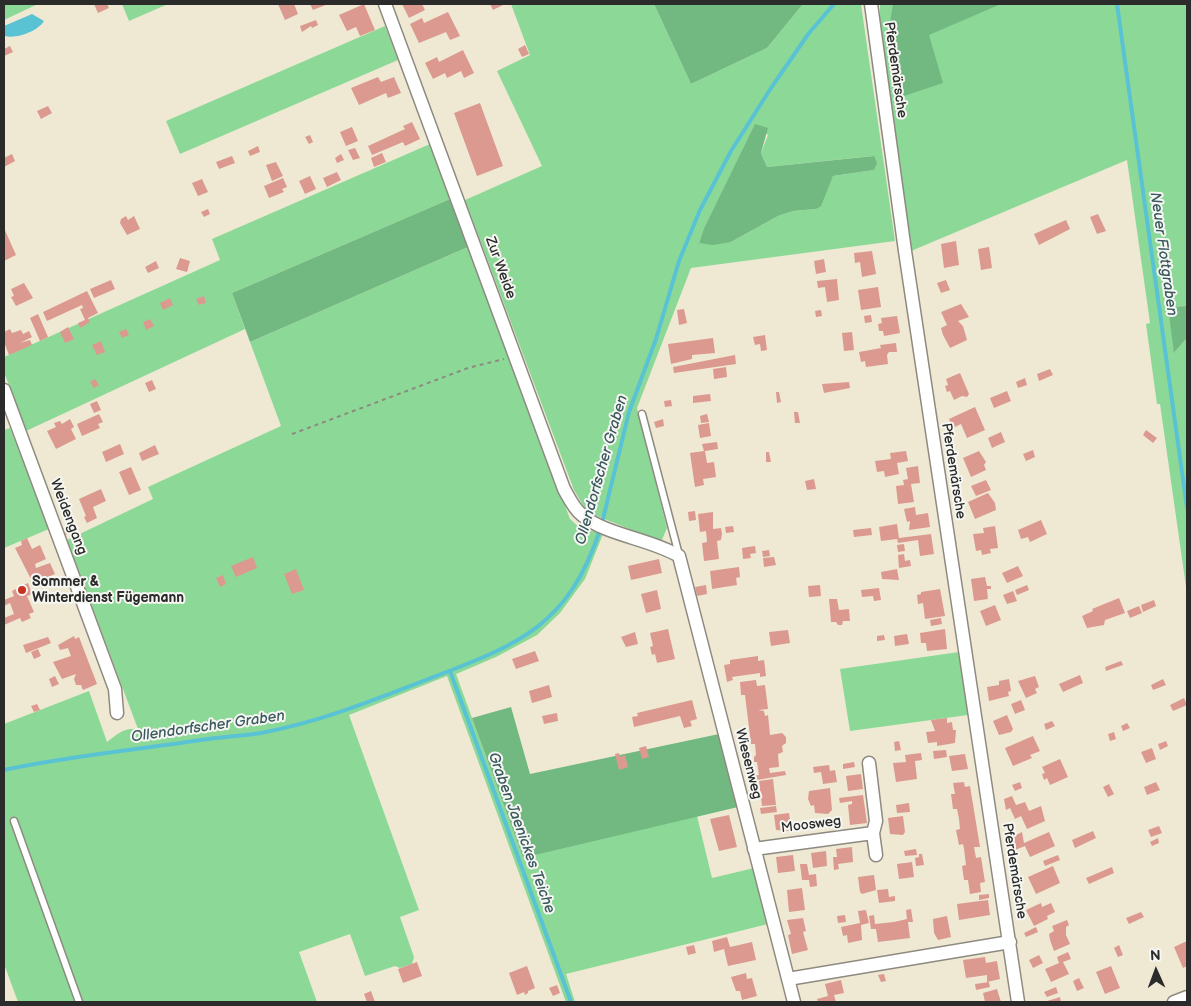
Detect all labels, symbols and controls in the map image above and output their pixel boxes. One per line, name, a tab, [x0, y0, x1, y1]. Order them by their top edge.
street label: Pferdemärsche	[880, 21, 910, 119]
water label: Neuer Flottgraben	[1145, 191, 1181, 317]
street label: Zur Weide	[481, 235, 519, 301]
water label: Ollendorfscher Graben	[572, 393, 632, 547]
street label: Pferdemärsche	[937, 422, 969, 520]
street label: Weidengang	[46, 477, 90, 557]
place label: Sommer & Winterdienst Fügemann	[32, 574, 184, 606]
marker: Sommer & Winterdienst Fügemann	[16, 584, 28, 596]
water label: Ollendorfscher Graben	[130, 707, 286, 747]
street label: Wiesenweg	[731, 727, 765, 801]
water label: Graben Jaenickes Teiche	[483, 750, 559, 916]
street label: Moosweg	[780, 813, 842, 837]
street label: Pferdemärsche	[998, 822, 1030, 920]
north arrow	[1131, 946, 1181, 996]
text: N	[1150, 947, 1161, 964]

